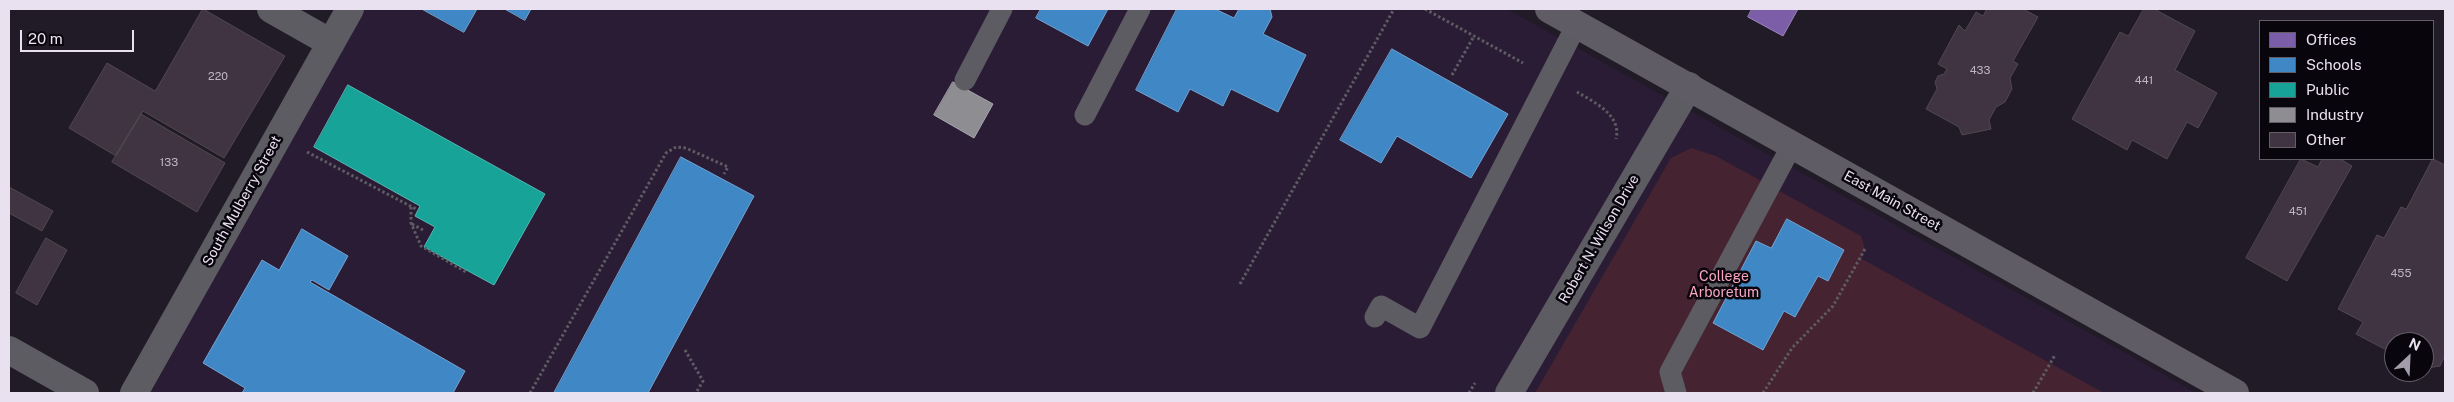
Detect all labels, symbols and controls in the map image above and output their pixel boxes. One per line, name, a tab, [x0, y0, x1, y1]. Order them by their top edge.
scale bar	[22, 20, 136, 52]
legend	[2259, 20, 2434, 160]
text: 20 m	[28, 30, 63, 47]
text: Offices	[2306, 31, 2356, 48]
text: Schools	[2306, 56, 2362, 73]
house number: 433	[1970, 64, 1990, 78]
house number: 220	[208, 70, 228, 84]
house number: 441	[2135, 74, 2153, 88]
text: Public	[2306, 81, 2350, 98]
text: Industry	[2306, 106, 2364, 123]
text: Other	[2306, 131, 2346, 148]
street label: South Mulberry Street	[199, 133, 285, 269]
house number: 133	[160, 156, 178, 170]
street label: East Main Street	[1841, 167, 1943, 235]
street label: Robert N. Wilson Drive	[1555, 172, 1643, 306]
house number: 451	[2289, 205, 2307, 219]
house number: 455	[2391, 267, 2411, 281]
park label: College Arboretum	[1689, 269, 1759, 302]
north arrow	[2384, 332, 2434, 382]
text: N	[2407, 335, 2423, 354]

